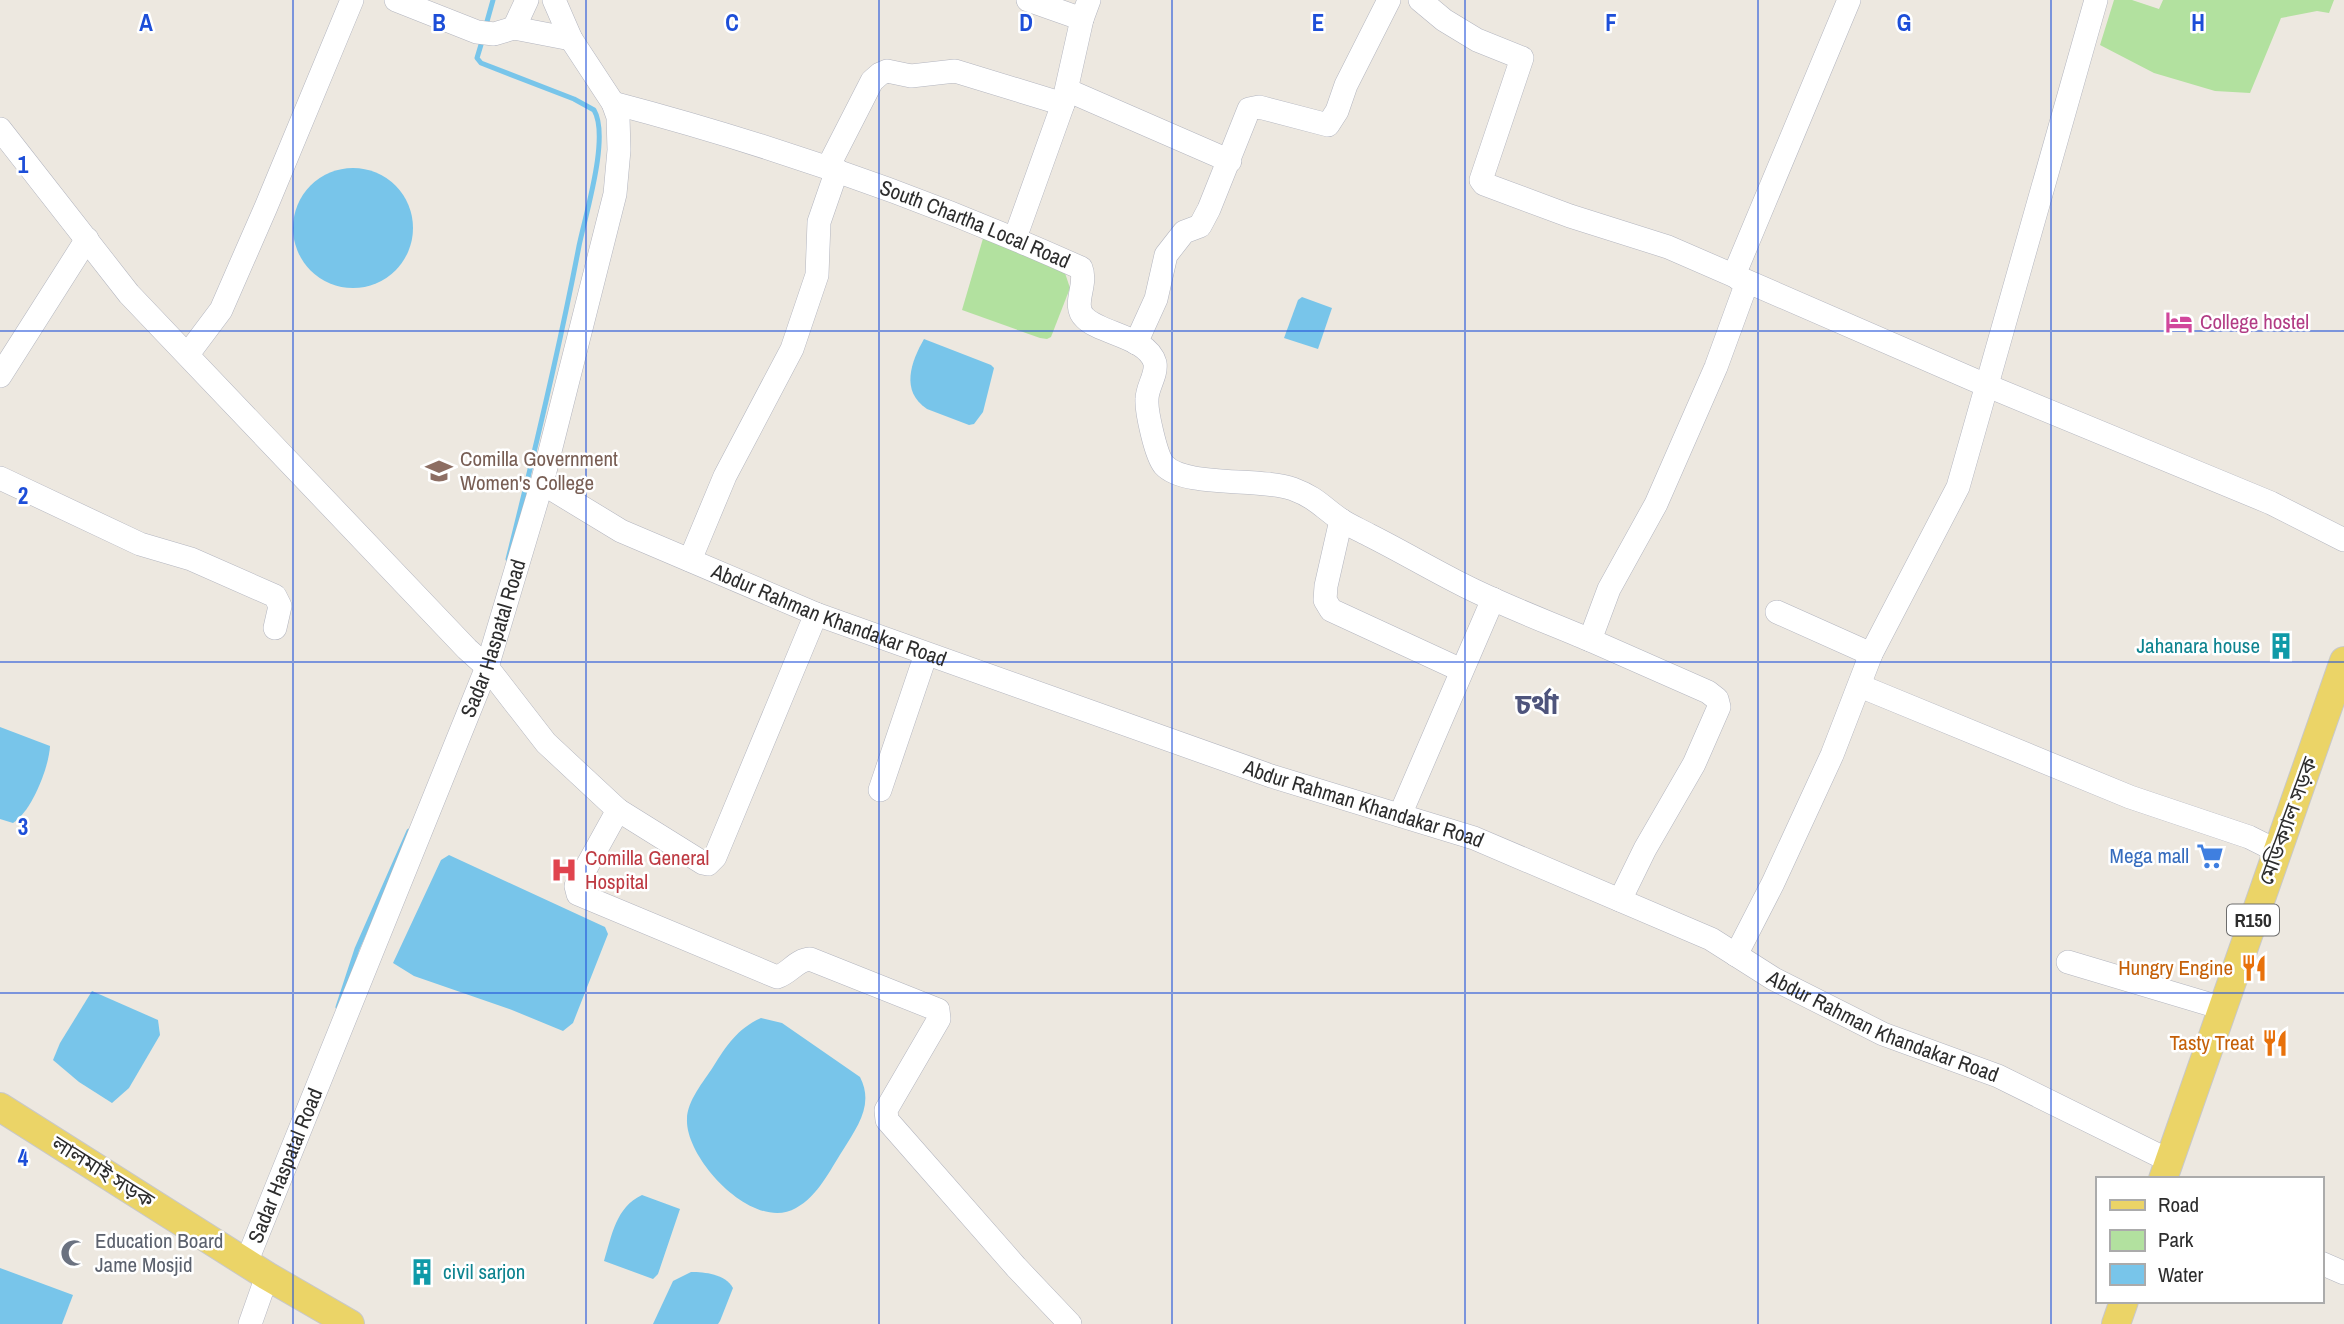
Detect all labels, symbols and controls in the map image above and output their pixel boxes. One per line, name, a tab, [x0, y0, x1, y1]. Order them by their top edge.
text: A	[139, 7, 153, 38]
text: B	[432, 7, 446, 38]
text: C	[725, 7, 739, 38]
text: D	[1019, 7, 1033, 38]
text: E	[1312, 7, 1324, 38]
text: F	[1605, 7, 1617, 38]
text: G	[1897, 7, 1911, 38]
text: H	[2191, 7, 2205, 38]
text: 1	[18, 149, 29, 180]
street label: South Chartha Local Road	[876, 172, 1075, 275]
hotel icon: College hostel	[2164, 307, 2194, 337]
place label: College hostel	[2200, 307, 2309, 336]
place label: Comilla Government Women's College	[460, 444, 618, 497]
school or university icon: Comilla Government Women's College	[424, 456, 454, 486]
text: 2	[18, 480, 28, 511]
street label: Sadar Haspatal Road	[453, 556, 532, 722]
street label: Abdur Rahman Khandakar Road	[706, 556, 951, 673]
place label: Jahanara house	[2136, 631, 2260, 660]
building icon: Jahanara house	[2266, 631, 2296, 661]
district label: চর্থা	[1514, 685, 1560, 723]
street label: Abdur Rahman Khandakar Road	[1239, 752, 1489, 855]
street label: মেডিক্যাল সড়ক	[2251, 752, 2324, 889]
text: 3	[18, 811, 28, 842]
place label: Mega mall	[2110, 841, 2189, 870]
supermarket icon: Mega mall	[2195, 841, 2225, 871]
place label: Comilla General Hospital	[585, 843, 709, 896]
hospital icon: Comilla General Hospital	[549, 855, 579, 885]
road number: R150	[2227, 904, 2279, 936]
place label: Hungry Engine	[2118, 953, 2233, 982]
restaurant icon: Hungry Engine	[2239, 953, 2269, 983]
street label: Abdur Rahman Khandakar Road	[1761, 963, 2003, 1089]
place label: Tasty Treat	[2169, 1028, 2254, 1057]
restaurant icon: Tasty Treat	[2260, 1028, 2290, 1058]
street label: Sadar Haspatal Road	[241, 1084, 329, 1247]
street label: লালমাই সড়ক	[46, 1128, 161, 1215]
text: 4	[18, 1142, 29, 1173]
legend	[2096, 1177, 2323, 1303]
text: Road	[2158, 1190, 2199, 1219]
text: Park	[2158, 1225, 2194, 1254]
place label: Education Board Jame Mosjid	[95, 1226, 223, 1279]
mosque icon: Education Board Jame Mosjid	[59, 1238, 89, 1268]
building icon: civil sarjon	[407, 1257, 437, 1287]
place label: civil sarjon	[443, 1257, 525, 1286]
text: Water	[2158, 1260, 2204, 1289]

